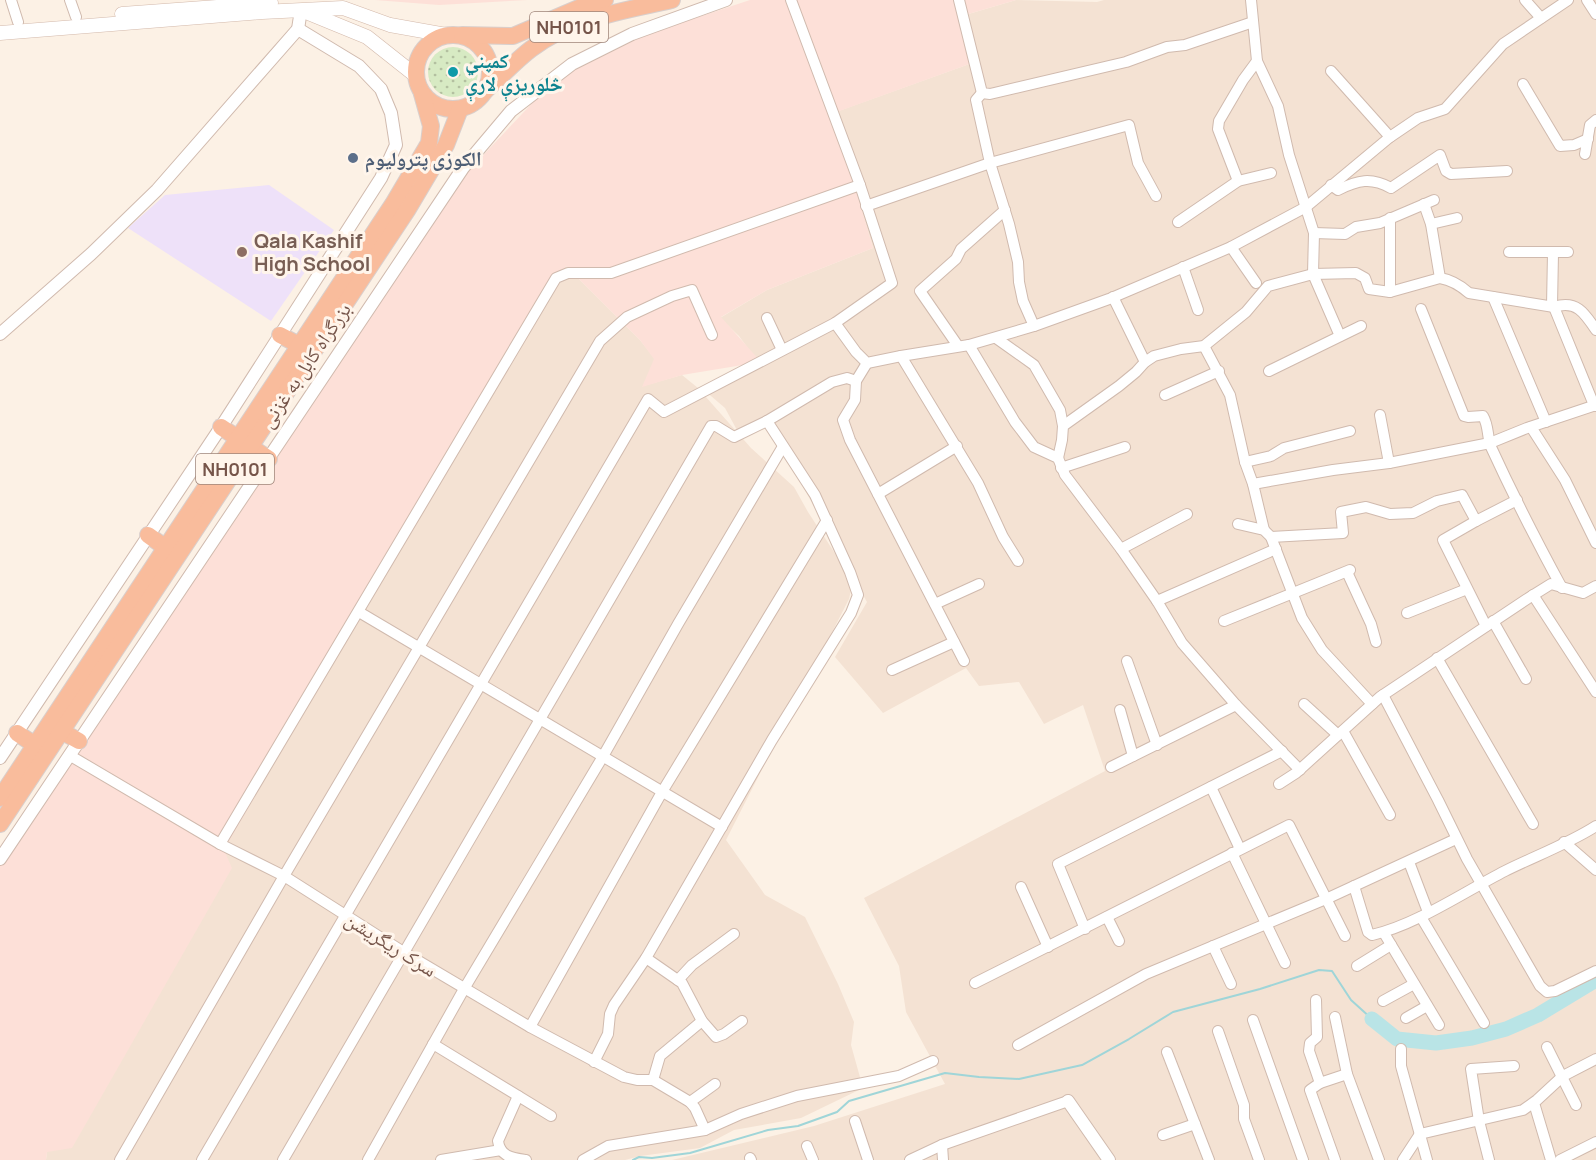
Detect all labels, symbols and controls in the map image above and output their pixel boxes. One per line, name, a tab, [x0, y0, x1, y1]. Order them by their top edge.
road number: NH0101	[530, 12, 608, 42]
place label: کمپني څلوريزې لارې	[465, 47, 563, 101]
marker: کمپني څلوريزې لارې	[446, 65, 460, 79]
place label: الکوزی پترولیوم	[365, 145, 482, 173]
marker: الکوزی پترولیوم	[346, 151, 360, 165]
place label: Qala Kashif High School	[254, 227, 370, 277]
marker: Qala Kashif High School	[235, 245, 249, 259]
street label: بزرگراه کابل به غزنی	[253, 297, 357, 433]
road number: NH0101	[196, 454, 274, 484]
street label: سرک ریگریشن	[340, 905, 442, 983]

